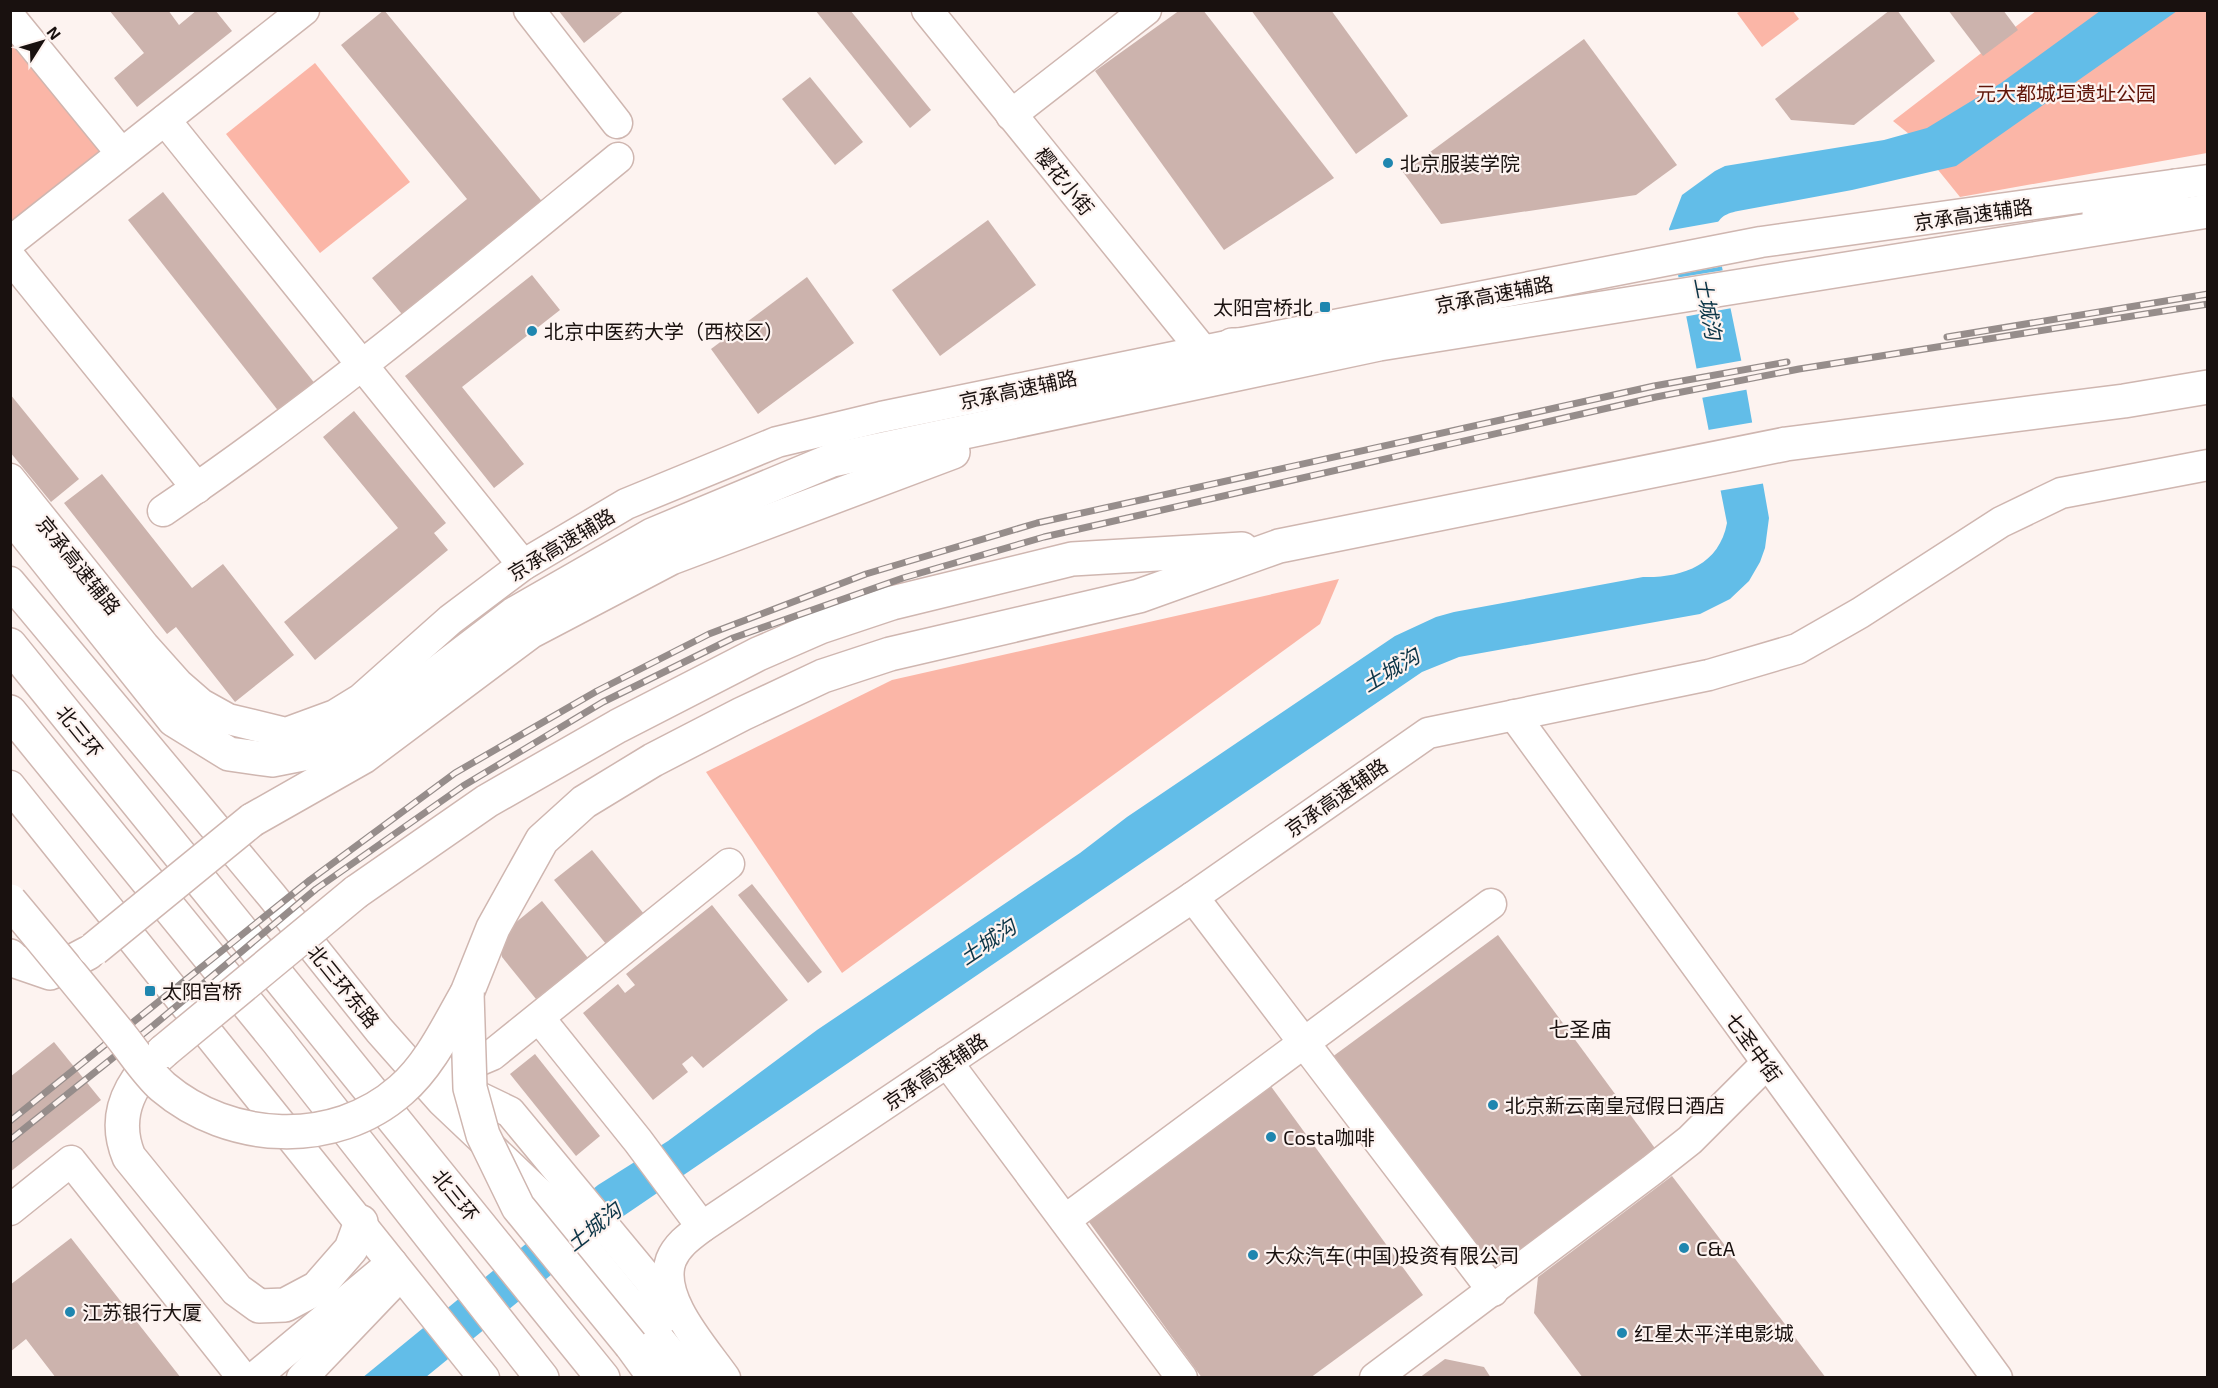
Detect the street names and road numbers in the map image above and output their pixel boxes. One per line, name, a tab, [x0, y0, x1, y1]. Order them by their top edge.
street label: 樱花小街	[1031, 142, 1099, 220]
street label: 京承高速辅路	[1912, 194, 2034, 234]
street label: 京承高速辅路	[1433, 271, 1555, 317]
street label: 京承高速辅路	[957, 365, 1079, 413]
street label: 京承高速辅路	[503, 503, 619, 585]
street label: 京承高速辅路	[32, 511, 126, 619]
street label: 北三环	[52, 700, 108, 762]
street label: 京承高速辅路	[1280, 753, 1392, 841]
street label: 北三环东路	[303, 940, 385, 1032]
street label: 七圣中街	[1721, 1008, 1787, 1086]
street label: 京承高速辅路	[879, 1027, 991, 1115]
street label: 北三环	[428, 1164, 484, 1226]

